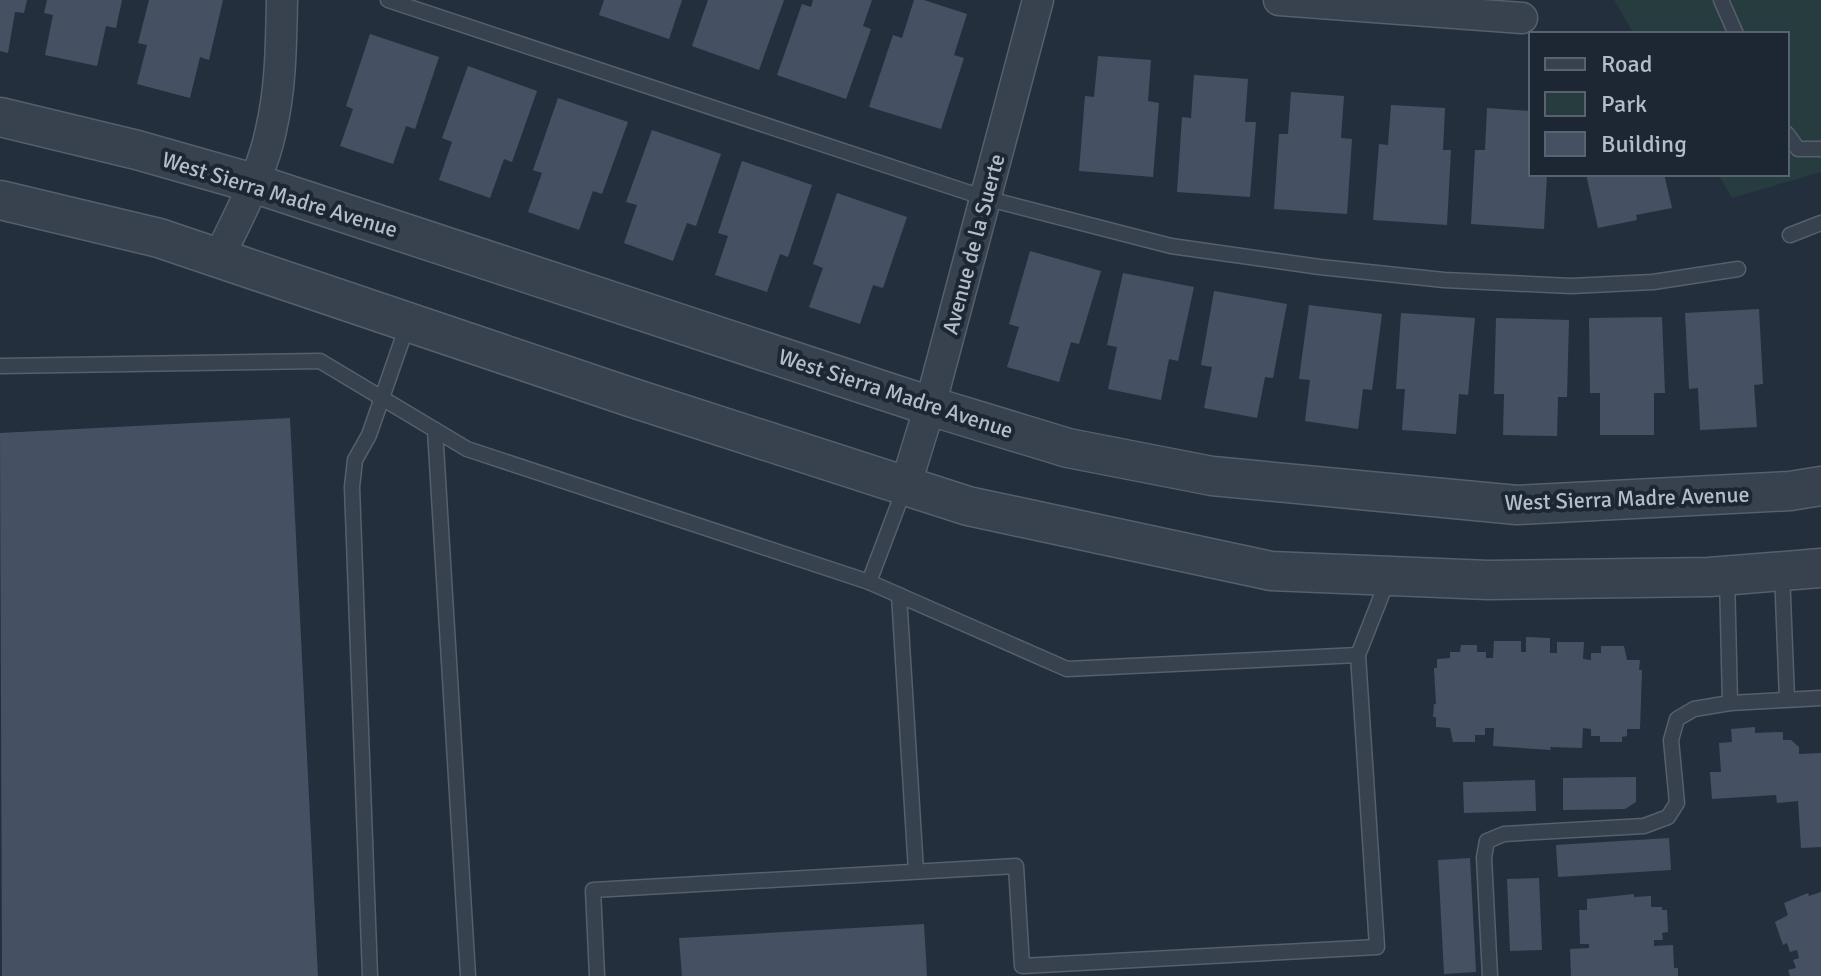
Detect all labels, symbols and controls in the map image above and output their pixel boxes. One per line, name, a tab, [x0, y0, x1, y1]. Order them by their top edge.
legend	[1529, 32, 1789, 176]
text: Road	[1601, 49, 1652, 79]
text: Park	[1601, 89, 1647, 119]
text: Building	[1601, 129, 1687, 159]
street label: West Sierra Madre Avenue	[159, 146, 401, 243]
street label: Avenue de la Suerte	[936, 151, 1011, 337]
street label: West Sierra Madre Avenue	[775, 343, 1017, 444]
street label: West Sierra Madre Avenue	[1504, 481, 1750, 516]

